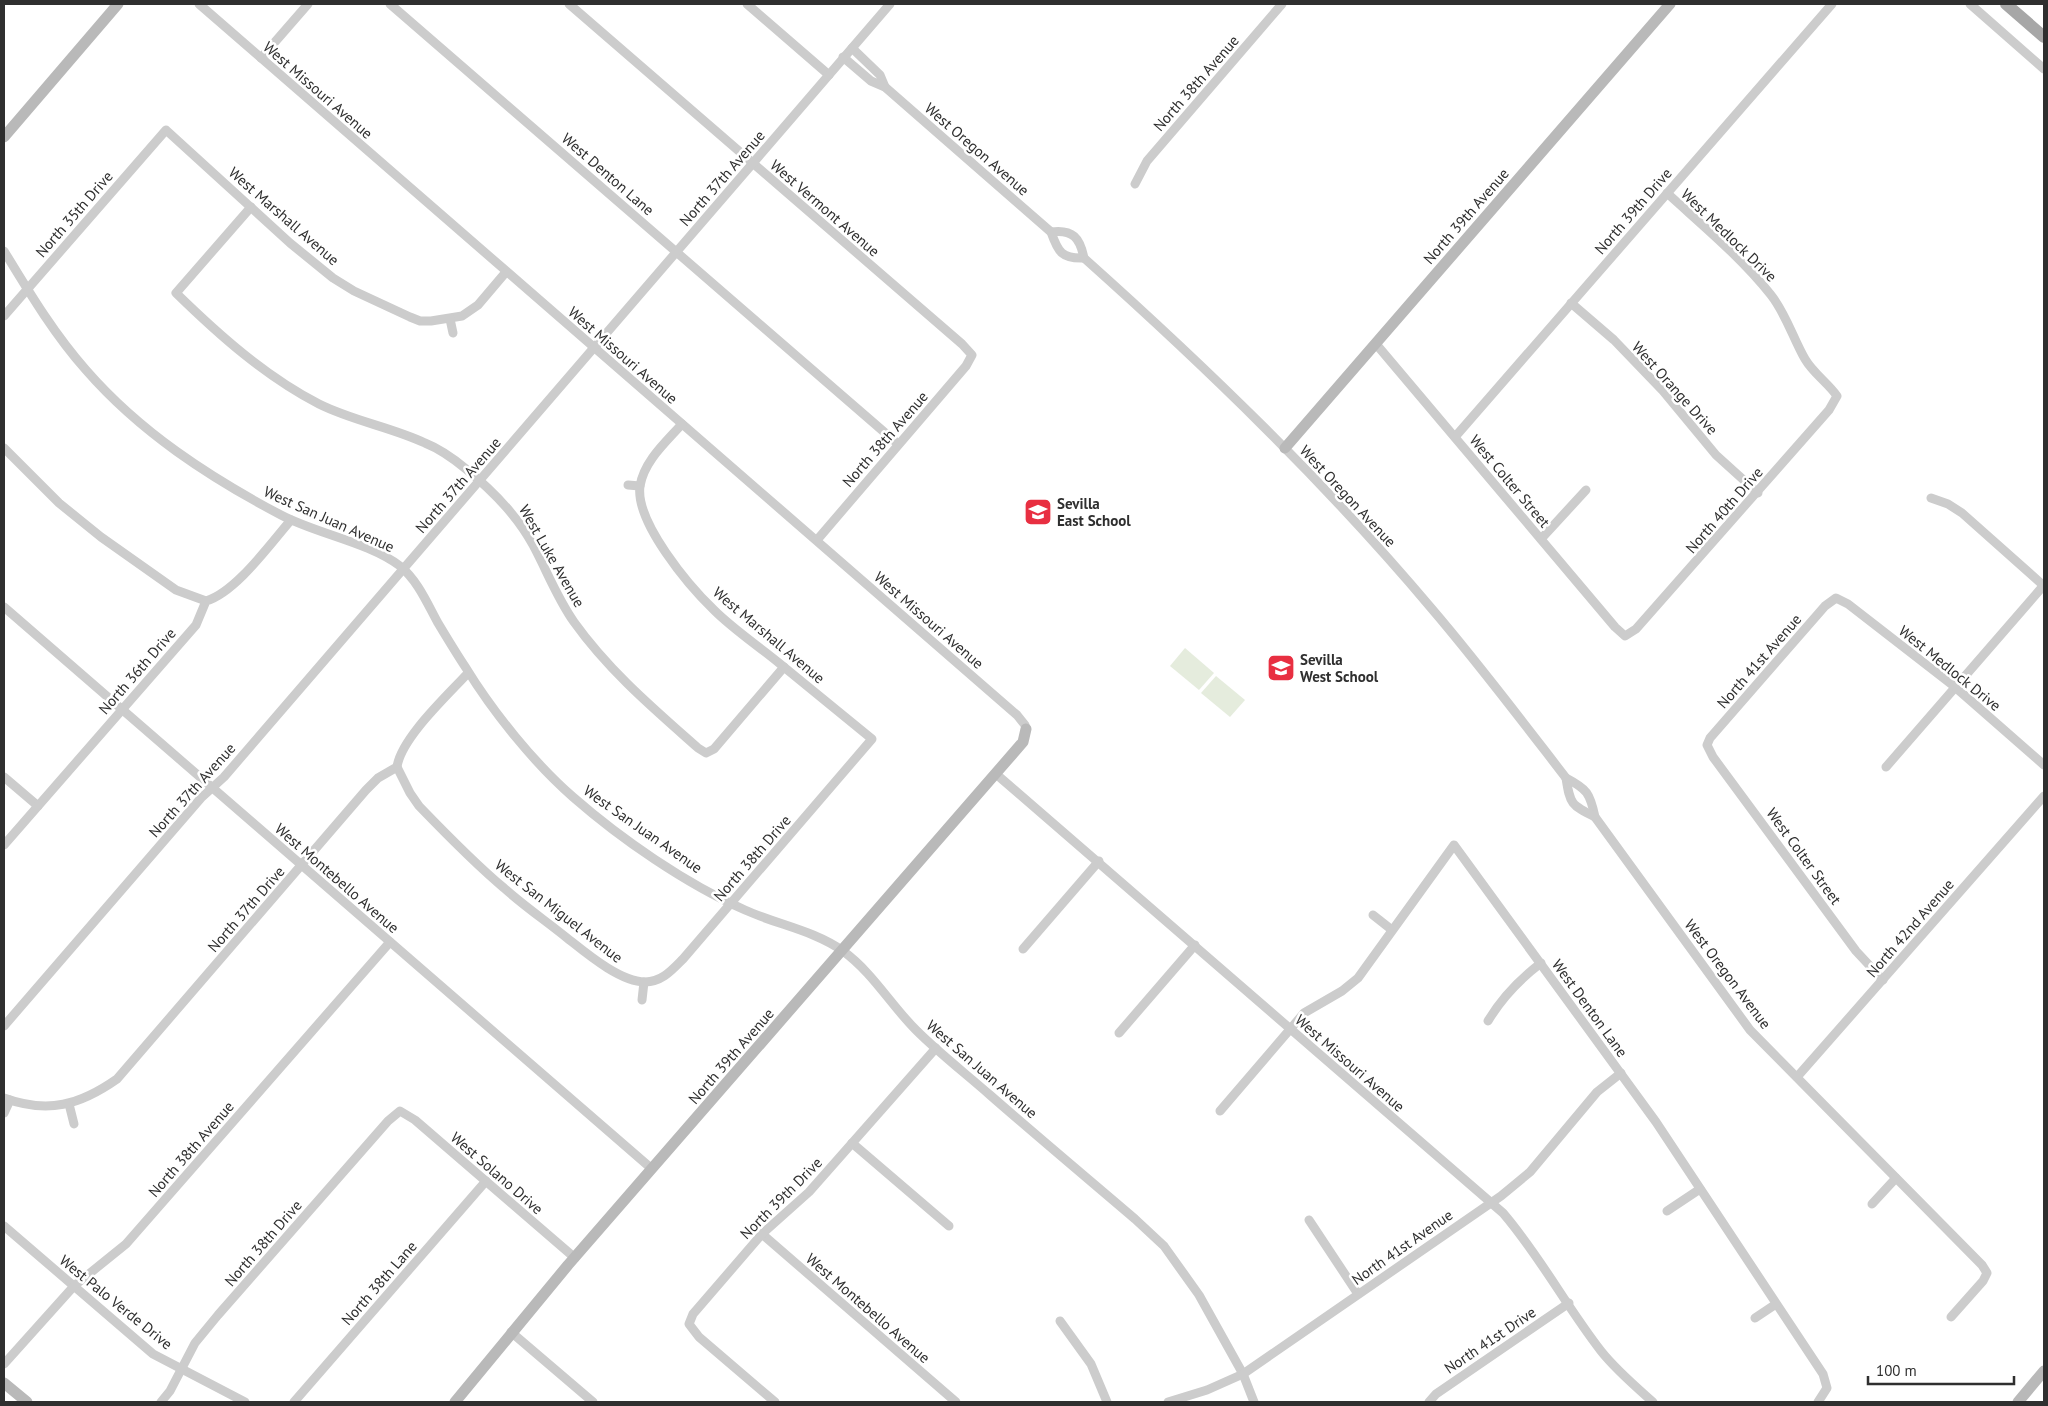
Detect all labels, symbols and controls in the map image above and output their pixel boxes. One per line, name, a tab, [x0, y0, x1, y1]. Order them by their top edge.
street label: North 38th Avenue	[1149, 31, 1243, 135]
street label: West Missouri Avenue	[259, 37, 377, 143]
street label: West Oregon Avenue	[921, 98, 1033, 200]
street label: North 37th Avenue	[675, 126, 769, 230]
street label: West Denton Lane	[558, 129, 658, 219]
street label: West Vermont Avenue	[766, 155, 884, 261]
street label: West Marshall Avenue	[225, 163, 343, 269]
street label: North 39th Avenue	[1419, 164, 1513, 268]
street label: North 39th Drive	[1590, 164, 1676, 258]
street label: North 35th Drive	[31, 167, 117, 261]
street label: West Medlock Drive	[1677, 184, 1781, 286]
street label: West Missouri Avenue	[564, 302, 682, 408]
street label: West Orange Drive	[1628, 337, 1722, 439]
street label: North 38th Avenue	[838, 387, 932, 491]
street label: West Colter Street	[1466, 431, 1554, 531]
street label: North 37th Avenue	[411, 433, 505, 537]
street label: West Oregon Avenue	[1296, 441, 1400, 551]
street label: North 40th Drive	[1681, 463, 1767, 557]
street label: West San Juan Avenue	[261, 482, 397, 556]
place label: Sevilla East School	[1057, 494, 1131, 530]
school or university icon: Sevilla East School	[1023, 497, 1053, 527]
street label: West Luke Avenue	[515, 501, 589, 611]
street label: West Missouri Avenue	[870, 567, 988, 673]
street label: West Marshall Avenue	[709, 583, 829, 687]
street label: North 41st Avenue	[1713, 610, 1805, 712]
street label: West Medlock Drive	[1895, 621, 2005, 715]
street label: North 36th Drive	[94, 624, 180, 718]
place label: Sevilla West School	[1300, 650, 1379, 686]
school or university icon: Sevilla West School	[1266, 653, 1296, 683]
street label: North 37th Avenue	[145, 739, 239, 841]
street label: West San Juan Avenue	[580, 781, 706, 877]
street label: West Colter Street	[1762, 804, 1846, 908]
street label: North 38th Drive	[709, 811, 795, 905]
street label: West Montebello Avenue	[271, 819, 403, 937]
street label: West San Miguel Avenue	[491, 855, 627, 967]
street label: North 37th Drive	[203, 862, 289, 956]
street label: North 42nd Avenue	[1862, 875, 1958, 981]
street label: West Oregon Avenue	[1681, 915, 1775, 1033]
street label: West Denton Lane	[1548, 955, 1632, 1061]
street label: North 39th Avenue	[684, 1004, 778, 1108]
street label: West Missouri Avenue	[1291, 1010, 1409, 1116]
street label: West San Juan Avenue	[923, 1016, 1041, 1122]
street label: North 38th Avenue	[144, 1097, 238, 1201]
street label: West Solano Drive	[447, 1128, 547, 1218]
street label: North 39th Drive	[736, 1153, 826, 1243]
street label: North 38th Drive	[220, 1196, 306, 1290]
street label: North 41st Avenue	[1348, 1205, 1456, 1289]
street label: North 38th Lane	[337, 1237, 421, 1329]
street label: West Montebello Avenue	[802, 1249, 934, 1367]
street label: West Palo Verde Drive	[56, 1251, 176, 1353]
street label: North 41st Drive	[1441, 1302, 1539, 1378]
scale bar	[1868, 1354, 2014, 1386]
text: 100 m	[1876, 1361, 1917, 1380]

